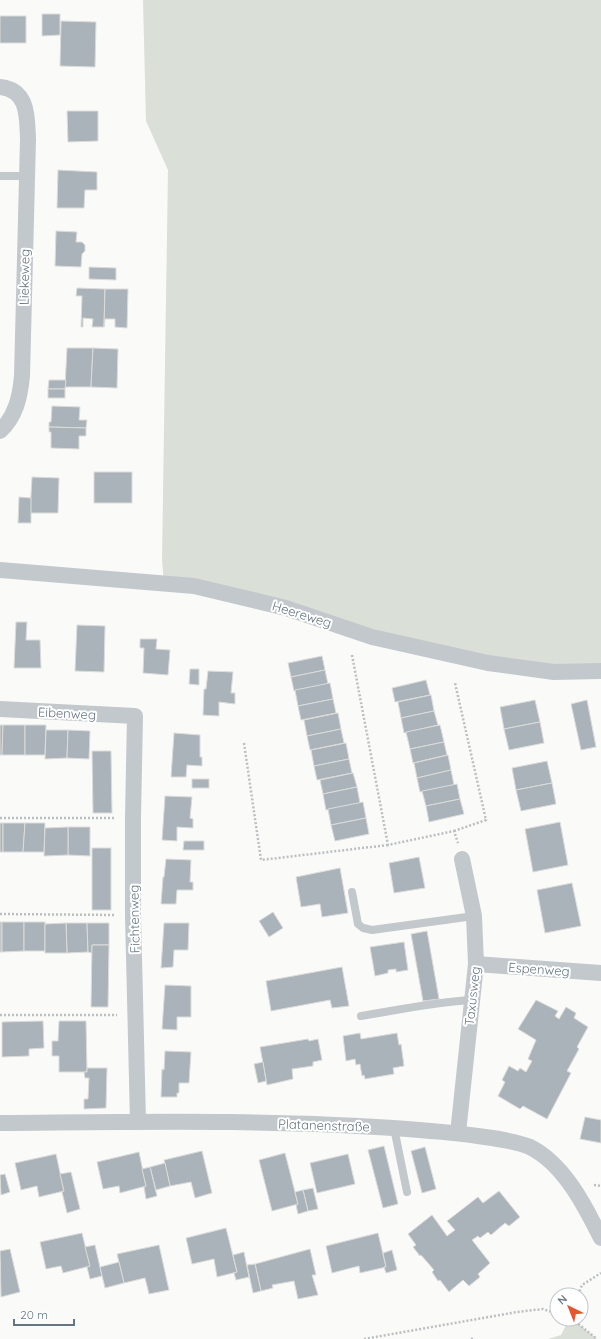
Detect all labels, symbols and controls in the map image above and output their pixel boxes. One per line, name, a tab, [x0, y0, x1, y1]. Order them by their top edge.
street label: Liekeweg	[16, 249, 32, 305]
street label: Heereweg	[270, 597, 334, 631]
street label: Eibenweg	[38, 703, 96, 723]
street label: Fichtenweg	[125, 885, 143, 953]
street label: Espenweg	[508, 959, 570, 979]
street label: Taxusweg	[461, 966, 483, 1026]
street label: Platanenstraße	[278, 1115, 370, 1135]
north arrow	[549, 1287, 589, 1327]
text: N	[554, 1292, 570, 1308]
scale bar	[14, 1301, 74, 1327]
text: 20 m	[20, 1307, 48, 1322]

